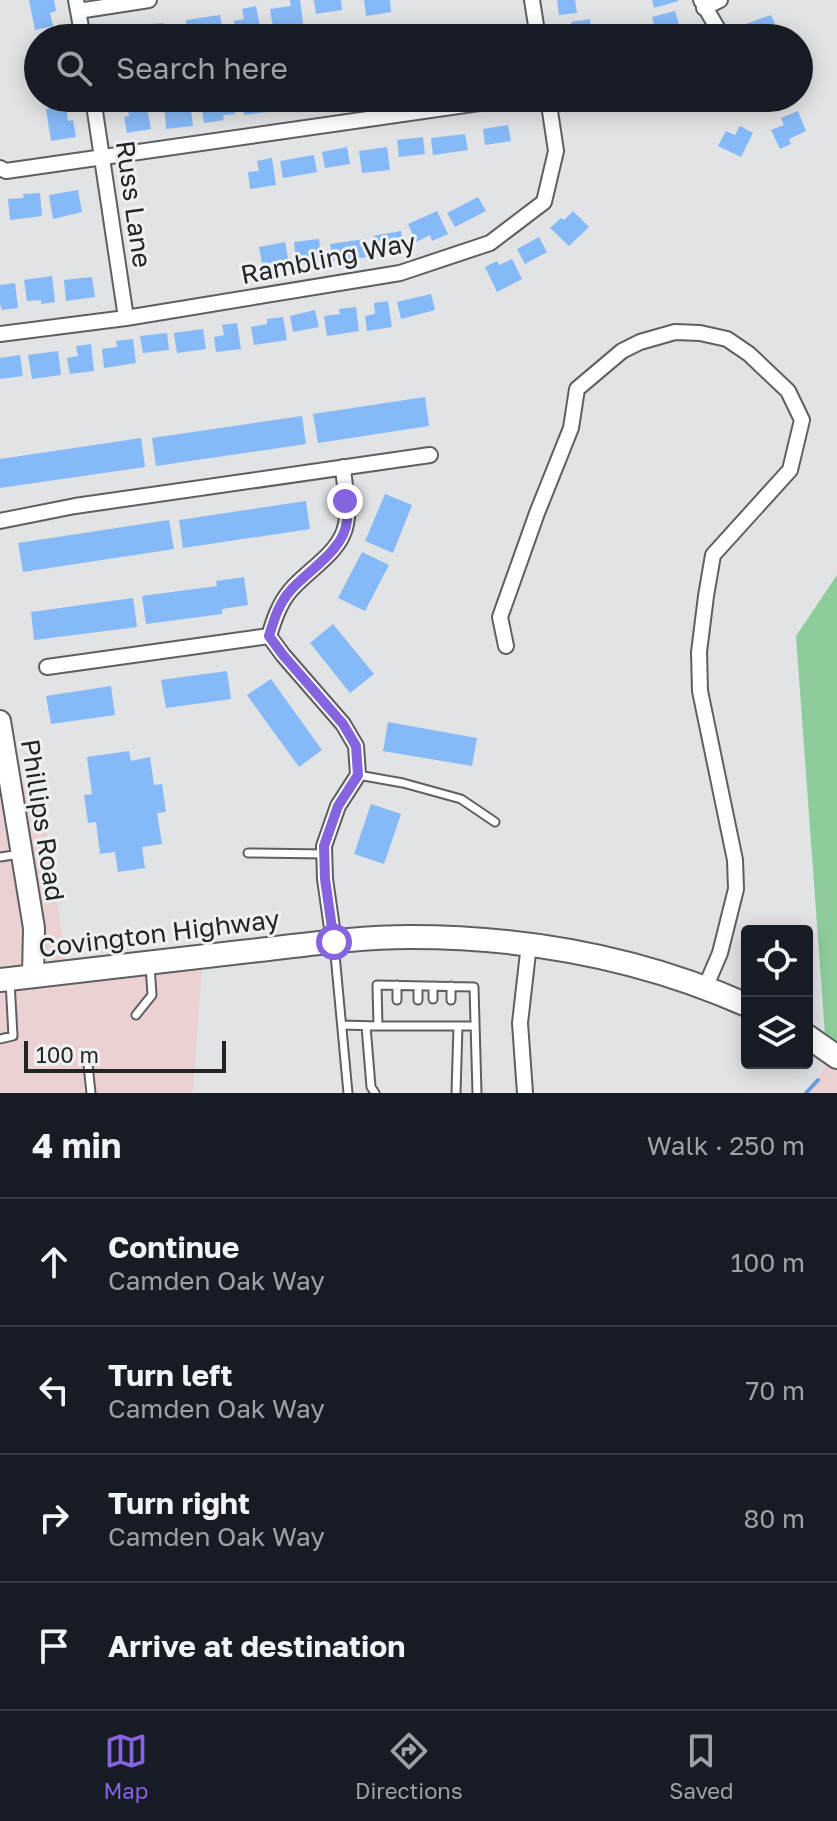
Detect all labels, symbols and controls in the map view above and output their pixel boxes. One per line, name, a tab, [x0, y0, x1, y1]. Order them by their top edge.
search box	[24, 24, 813, 112]
icon: search	[52, 46, 96, 90]
text: Search here	[116, 50, 288, 86]
street label: Russ Lane	[110, 139, 158, 269]
street label: Rambling Way	[238, 226, 419, 290]
route end	[327, 483, 363, 519]
street label: Phillips Road	[15, 737, 71, 903]
street label: Covington Highway	[37, 903, 282, 963]
route start	[316, 924, 352, 960]
map controls	[741, 925, 813, 1069]
button: locate	[741, 925, 813, 997]
button: layers	[741, 997, 813, 1069]
scale bar	[24, 1037, 226, 1073]
text: 100 m	[36, 1041, 99, 1068]
text: 4 min	[32, 1125, 121, 1165]
text: Walk · 250 m	[647, 1130, 805, 1161]
text: Continue	[108, 1229, 239, 1265]
icon: ahead	[32, 1240, 76, 1284]
text: 100 m	[731, 1247, 805, 1278]
text: Camden Oak Way	[108, 1265, 325, 1296]
text: Turn left	[108, 1357, 233, 1393]
icon: left	[32, 1368, 76, 1412]
text: 70 m	[746, 1375, 805, 1406]
text: Camden Oak Way	[108, 1393, 325, 1424]
text: Turn right	[108, 1485, 250, 1521]
icon: right	[32, 1496, 76, 1540]
text: 80 m	[744, 1503, 805, 1534]
text: Camden Oak Way	[108, 1521, 325, 1552]
icon: arrive	[32, 1624, 76, 1668]
text: Arrive at destination	[108, 1628, 405, 1664]
tab: Map	[103, 1729, 148, 1804]
tab: Directions	[355, 1729, 463, 1804]
tab: Saved	[669, 1729, 734, 1804]

